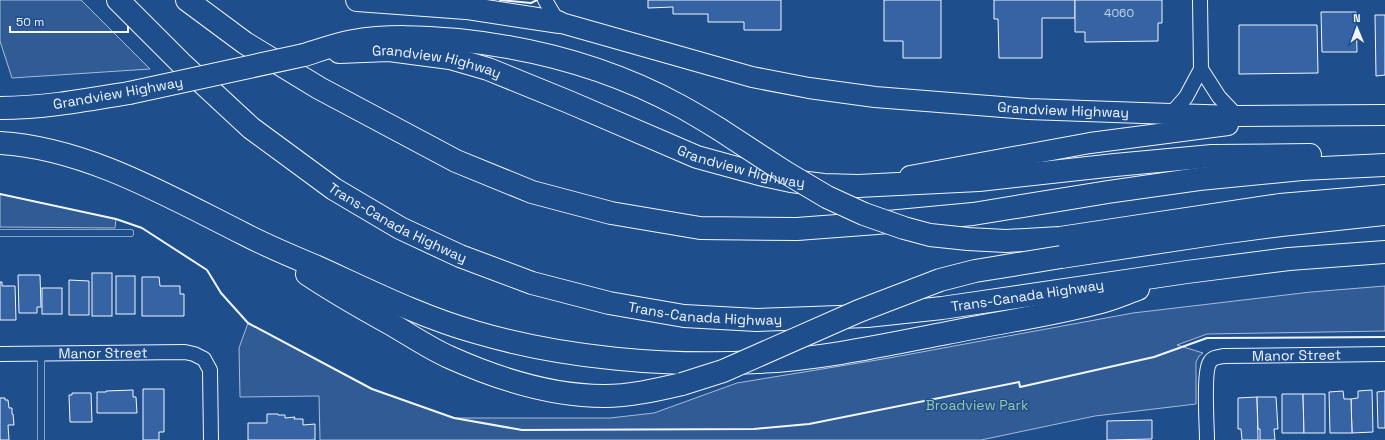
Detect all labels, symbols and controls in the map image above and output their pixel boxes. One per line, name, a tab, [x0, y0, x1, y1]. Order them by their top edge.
house number: 4060	[1104, 5, 1134, 21]
scale bar	[10, 8, 128, 34]
north arrow	[1337, 8, 1377, 48]
text: N	[1353, 11, 1361, 25]
text: 50 m	[16, 14, 44, 30]
street label: Grandview Highway	[372, 41, 504, 83]
street label: Grandview Highway	[52, 73, 184, 113]
street label: Grandview Highway	[997, 98, 1129, 122]
street label: Grandview Highway	[674, 141, 806, 192]
street label: Trans-Canada Highway	[325, 179, 470, 267]
street label: Trans-Canada Highway	[950, 275, 1105, 316]
street label: Trans-Canada Highway	[627, 298, 782, 329]
street label: Manor Street	[58, 343, 148, 362]
street label: Manor Street	[1252, 346, 1341, 365]
park label: Broadview Park	[926, 396, 1029, 414]

